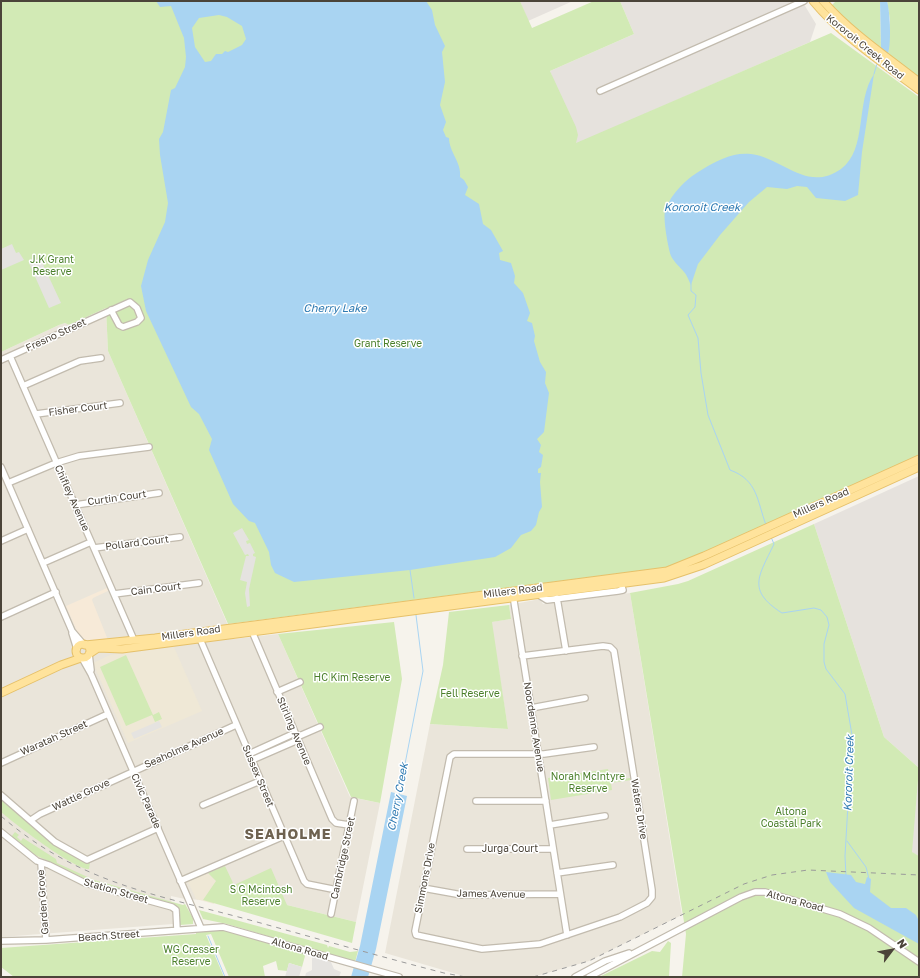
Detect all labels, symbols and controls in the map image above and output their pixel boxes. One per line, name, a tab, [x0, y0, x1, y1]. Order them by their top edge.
street label: Kororoit Creek Road	[824, 12, 906, 82]
water label: Kororoit Creek	[664, 201, 740, 215]
park label: J.K Grant Reserve	[30, 254, 74, 278]
water label: Cherry Lake	[303, 302, 367, 316]
street label: Fresno Street	[24, 316, 88, 354]
park label: Grant Reserve	[354, 338, 422, 350]
street label: Fisher Court	[48, 399, 108, 419]
street label: Chifley Avenue	[52, 463, 92, 533]
street label: Millers Road	[791, 485, 851, 521]
street label: Curtin Court	[87, 488, 147, 508]
street label: Pollard Court	[105, 533, 169, 553]
street label: Cain Court	[130, 580, 182, 598]
street label: Millers Road	[483, 581, 543, 601]
street label: Millers Road	[161, 623, 221, 643]
park label: HC Kim Reserve	[314, 672, 390, 684]
street label: Noordenne Avenue	[521, 681, 547, 773]
park label: Fell Reserve	[440, 688, 500, 700]
street label: Stirling Avenue	[274, 695, 314, 767]
street label: Waratah Street	[19, 718, 89, 758]
street label: Seaholme Avenue	[142, 725, 226, 771]
water label: Kororoit Creek	[841, 735, 857, 811]
street label: Sussex Street	[240, 743, 276, 809]
water label: Cherry Creek	[385, 762, 411, 832]
park label: Norah McIntyre Reserve	[551, 771, 625, 794]
street label: Civic Parade	[128, 772, 164, 830]
street label: Wattle Grove	[50, 776, 112, 814]
street label: Waters Drive	[628, 778, 650, 840]
park label: Altona Coastal Park	[761, 806, 821, 830]
street label: Cambridge Street	[328, 816, 358, 900]
district label: SEAHOLME	[245, 827, 331, 843]
street label: Simmons Drive	[412, 842, 438, 914]
street label: Jurga Court	[482, 843, 538, 855]
street label: Garden Grove	[35, 869, 51, 935]
street label: Station Street	[82, 876, 150, 906]
park label: S G Mcintosh Reserve	[230, 884, 292, 908]
street label: James Avenue	[456, 887, 526, 901]
street label: Altona Road	[765, 888, 825, 914]
street label: Beach Street	[78, 928, 140, 944]
north arrow	[872, 930, 912, 970]
street label: Altona Road	[270, 935, 330, 963]
text: N	[895, 936, 910, 950]
park label: WG Cresser Reserve	[163, 944, 219, 968]

